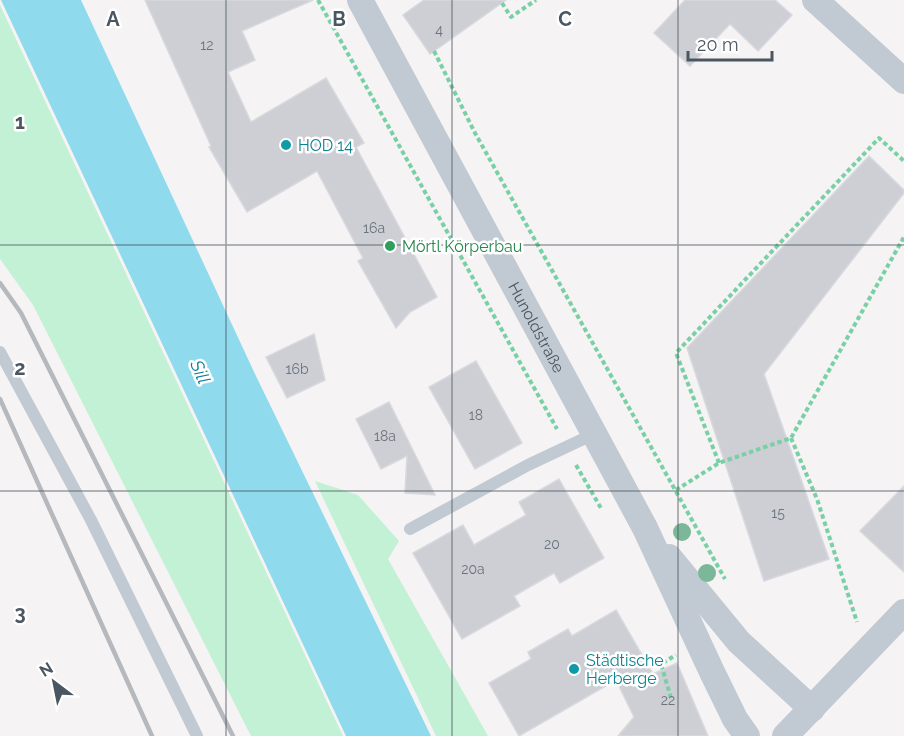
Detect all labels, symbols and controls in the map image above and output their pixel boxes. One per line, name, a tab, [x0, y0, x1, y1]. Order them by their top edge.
text: A	[106, 7, 120, 31]
text: B	[332, 7, 346, 31]
text: C	[558, 7, 572, 31]
house number: 4	[435, 22, 443, 38]
scale bar	[688, 24, 772, 62]
text: 20 m	[697, 34, 739, 55]
house number: 12	[200, 37, 214, 53]
text: 1	[15, 110, 25, 134]
place label: HOD 14	[298, 136, 353, 155]
marker: HOD 14	[279, 138, 293, 152]
house number: 16a	[363, 220, 385, 236]
place label: Mörtl Körperbau	[402, 237, 522, 256]
marker: Mörtl Körperbau	[383, 239, 397, 253]
street label: Hunoldstraße	[504, 279, 568, 376]
text: 2	[14, 356, 26, 380]
water label: Sill	[186, 356, 215, 387]
house number: 16b	[285, 361, 309, 377]
house number: 18	[469, 407, 483, 423]
house number: 18a	[374, 428, 396, 444]
house number: 15	[771, 505, 785, 521]
house number: 20	[544, 536, 560, 552]
house number: 20a	[461, 561, 485, 577]
text: 3	[14, 601, 26, 625]
place label: Städtische Herberge	[586, 651, 664, 688]
north arrow	[24, 652, 84, 712]
text: N	[36, 658, 57, 681]
marker: Städtische Herberge	[567, 662, 581, 676]
house number: 22	[661, 692, 675, 708]

